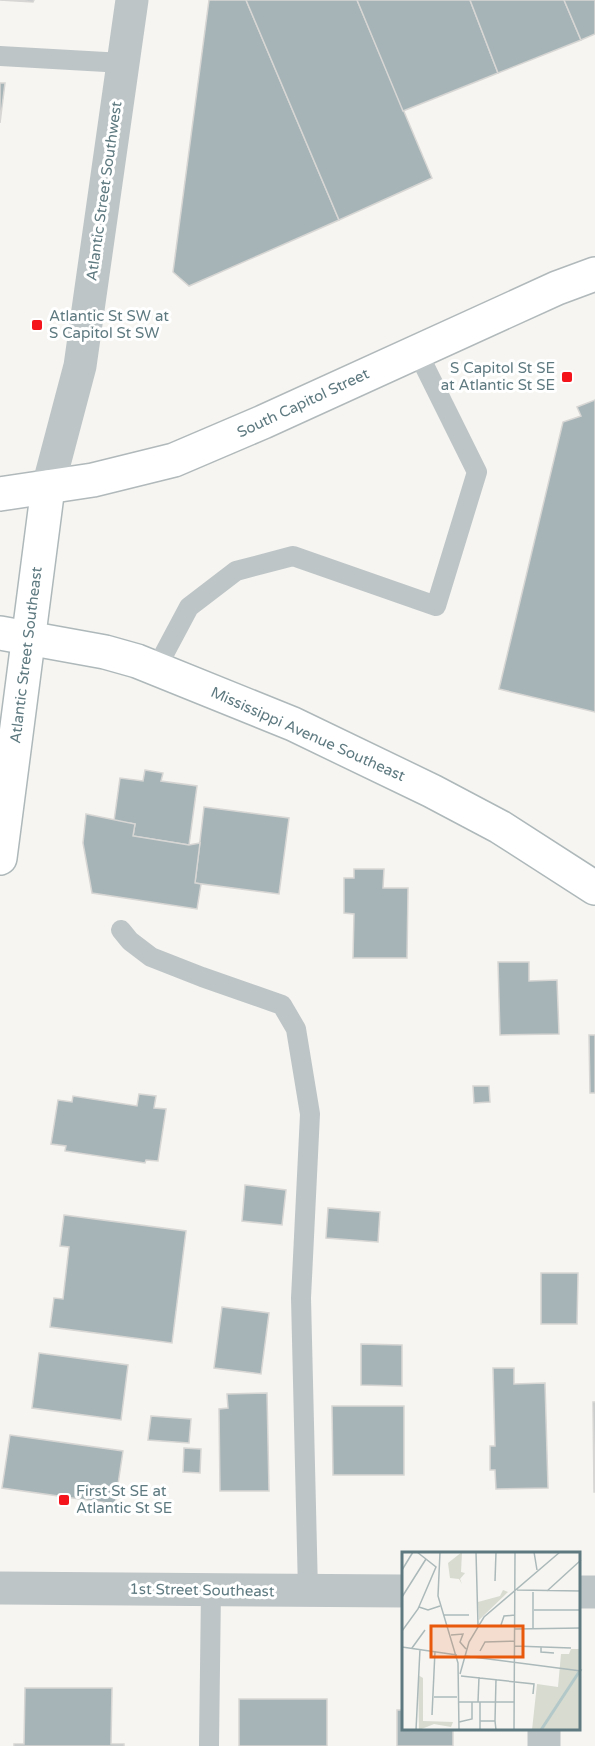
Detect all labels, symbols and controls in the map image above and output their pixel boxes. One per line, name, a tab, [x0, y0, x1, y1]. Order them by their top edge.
street label: Atlantic Street Southwest	[82, 100, 126, 282]
place label: Atlantic St SW at S Capitol St SW	[49, 307, 169, 342]
marker: Atlantic St SW at S Capitol St SW	[30, 318, 44, 332]
place label: S Capitol St SE at Atlantic St SE	[441, 359, 555, 394]
street label: South Capitol Street	[234, 364, 372, 441]
marker: S Capitol St SE at Atlantic St SE	[560, 370, 574, 384]
street label: Atlantic Street Southeast	[6, 565, 46, 744]
street label: Mississippi Avenue Southeast	[208, 683, 408, 785]
place label: First St SE at Atlantic St SE	[76, 1482, 172, 1517]
marker: First St SE at Atlantic St SE	[57, 1493, 71, 1507]
inset map	[402, 1552, 580, 1731]
street label: 1st Street Southeast	[129, 1580, 275, 1600]

